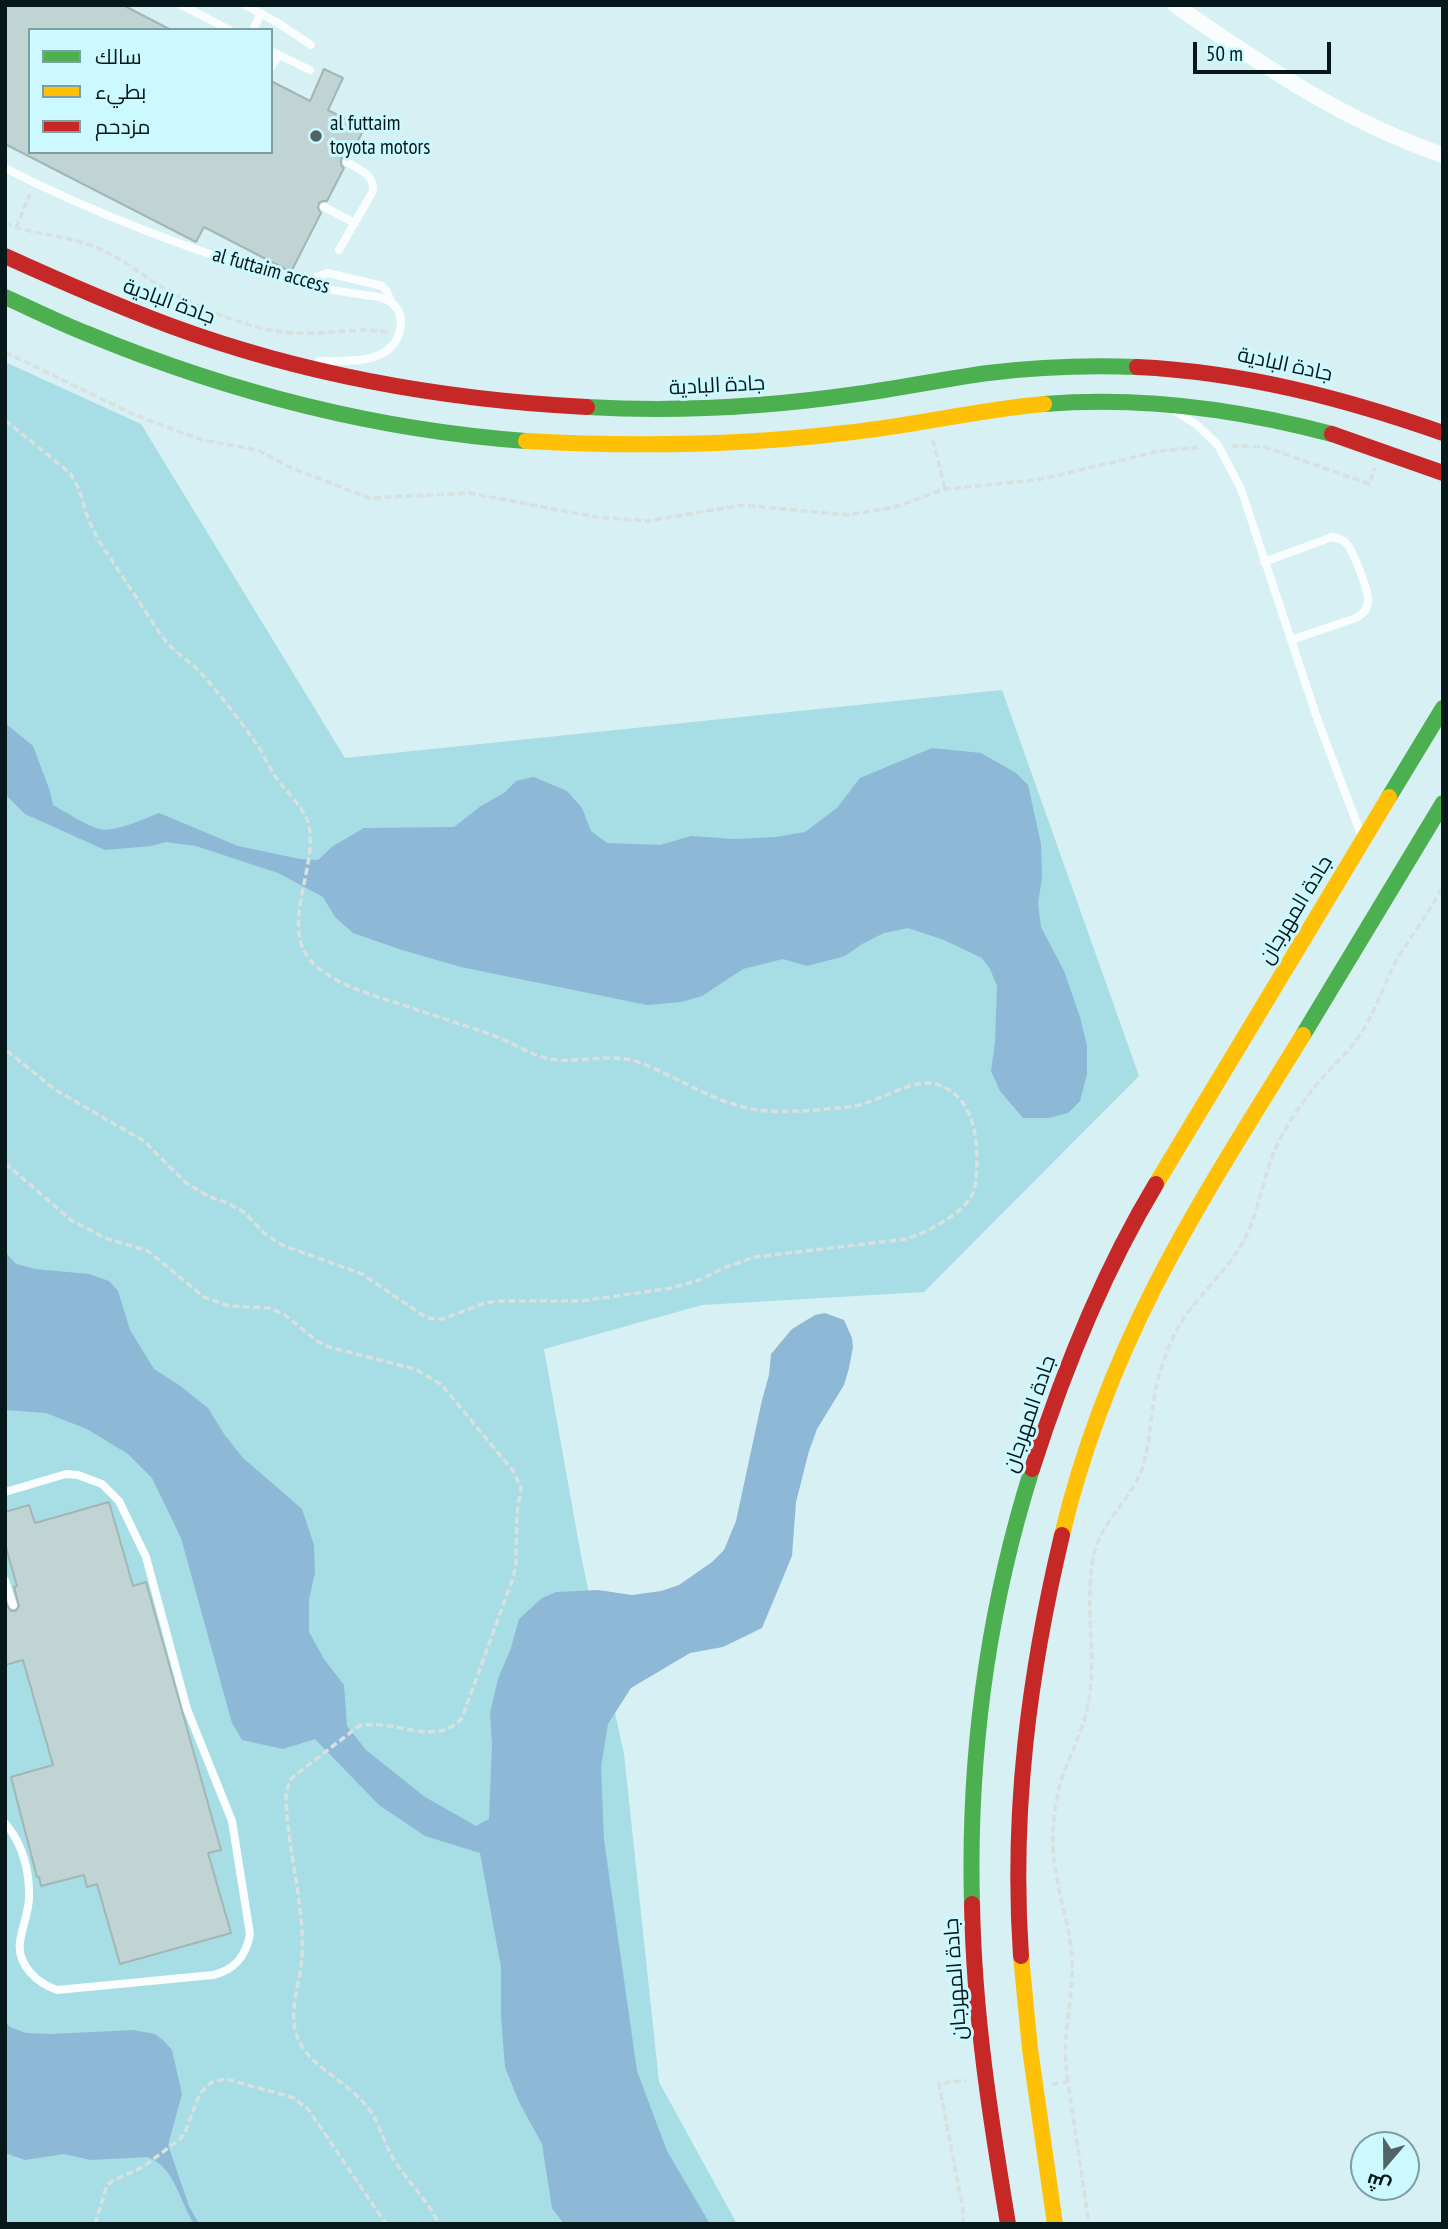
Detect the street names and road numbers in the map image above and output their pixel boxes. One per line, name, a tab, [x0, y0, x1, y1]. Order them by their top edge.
street label: al futtaim access	[210, 242, 332, 300]
street label: جادة البادية	[119, 274, 219, 330]
street label: جادة البادية	[1235, 343, 1335, 387]
street label: جادة البادية	[668, 371, 766, 401]
street label: جادة المهرجان	[1254, 851, 1338, 969]
street label: جادة المهرجان	[998, 1352, 1062, 1476]
street label: جادة المهرجان	[939, 1917, 973, 2041]

